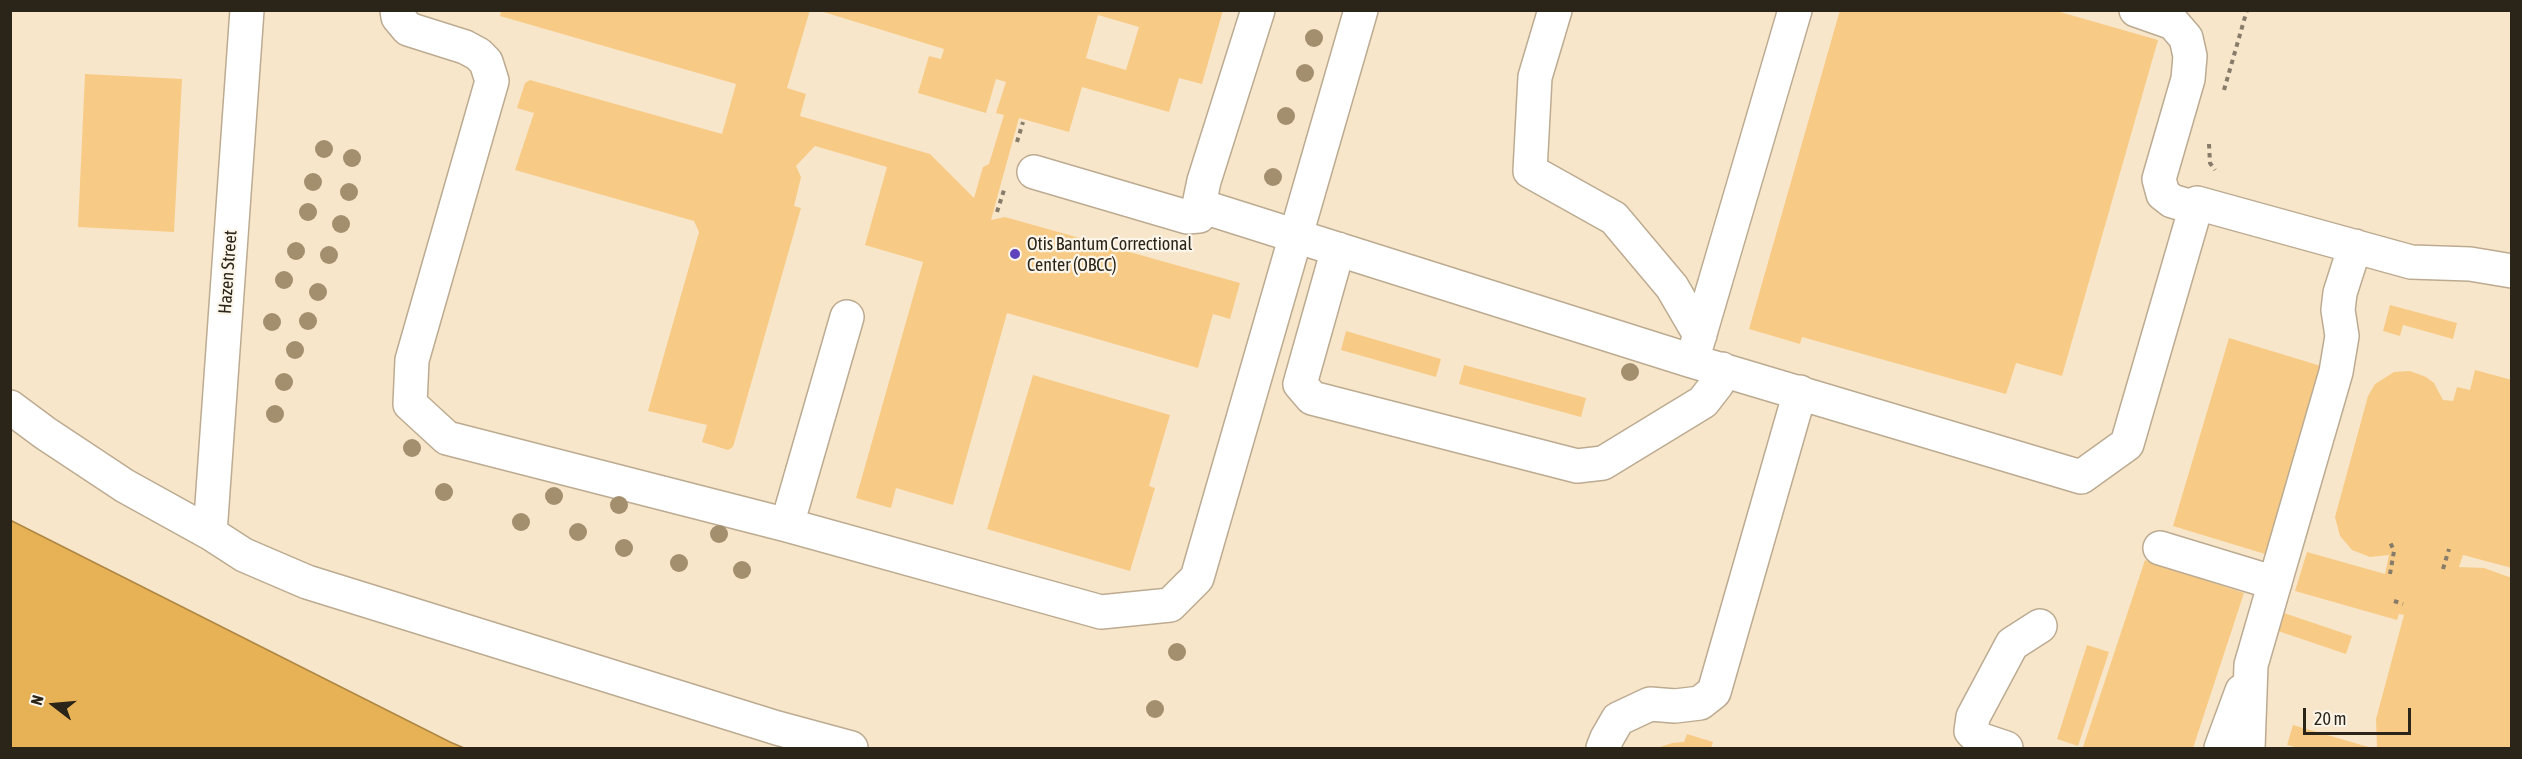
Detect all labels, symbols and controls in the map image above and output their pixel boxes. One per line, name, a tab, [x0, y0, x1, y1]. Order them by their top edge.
street label: Hazen Street	[214, 229, 242, 315]
place label: Otis Bantum Correctional Center (OBCC)	[1027, 233, 1192, 276]
marker: Otis Bantum Correctional Center (OBCC)	[1008, 247, 1022, 261]
north arrow	[24, 675, 84, 735]
text: N	[27, 693, 47, 707]
scale bar	[2306, 696, 2414, 734]
text: 20 m	[2314, 708, 2346, 729]

